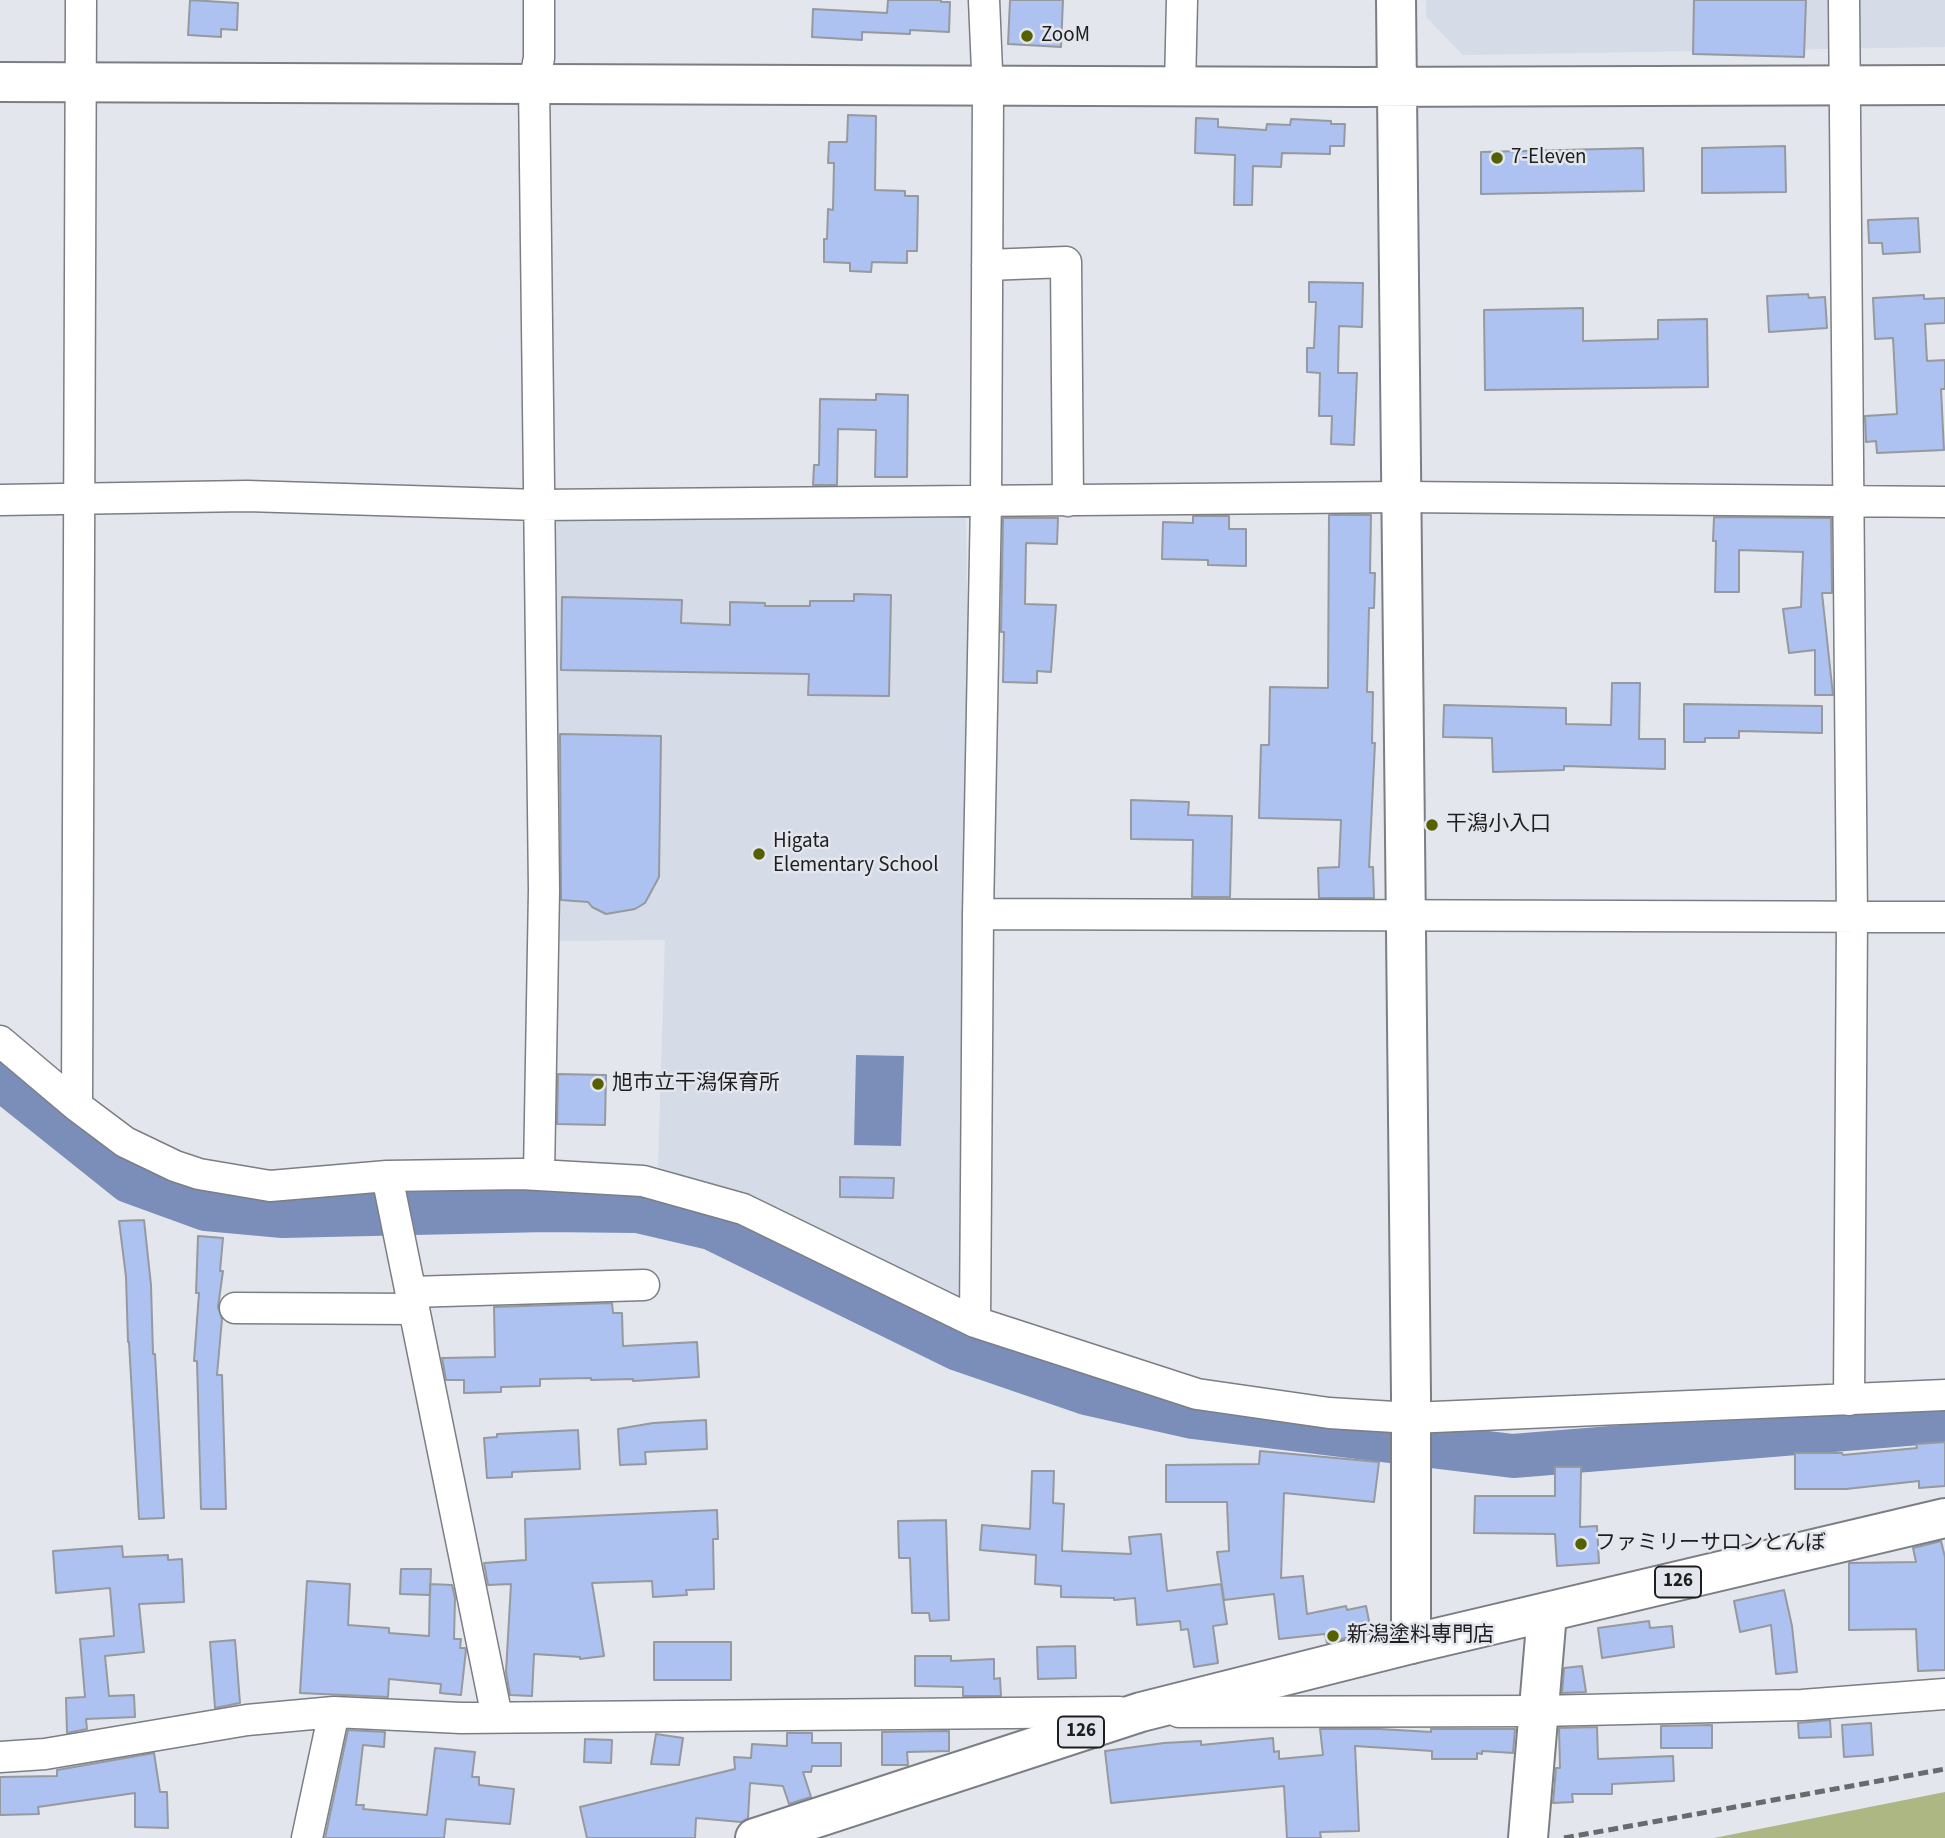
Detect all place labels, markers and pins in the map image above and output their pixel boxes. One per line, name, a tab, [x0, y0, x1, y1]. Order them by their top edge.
place label: ZooM	[1041, 23, 1090, 49]
marker: ZooM	[1019, 28, 1035, 44]
place label: 7-Eleven	[1511, 145, 1587, 171]
marker: 7-Eleven	[1489, 150, 1505, 166]
place label: 干潟小入口	[1446, 812, 1551, 838]
marker: 干潟小入口	[1424, 817, 1440, 833]
place label: Higata Elementary School	[773, 829, 939, 879]
marker: Higata Elementary School	[751, 846, 767, 862]
place label: 旭市立干潟保育所	[612, 1071, 780, 1097]
marker: 旭市立干潟保育所	[590, 1076, 606, 1092]
place label: ファミリーサロンとんぼ	[1595, 1531, 1826, 1557]
marker: ファミリーサロンとんぼ	[1573, 1536, 1589, 1552]
place label: 新潟塗料専門店	[1347, 1623, 1494, 1649]
marker: 新潟塗料専門店	[1325, 1628, 1341, 1644]

